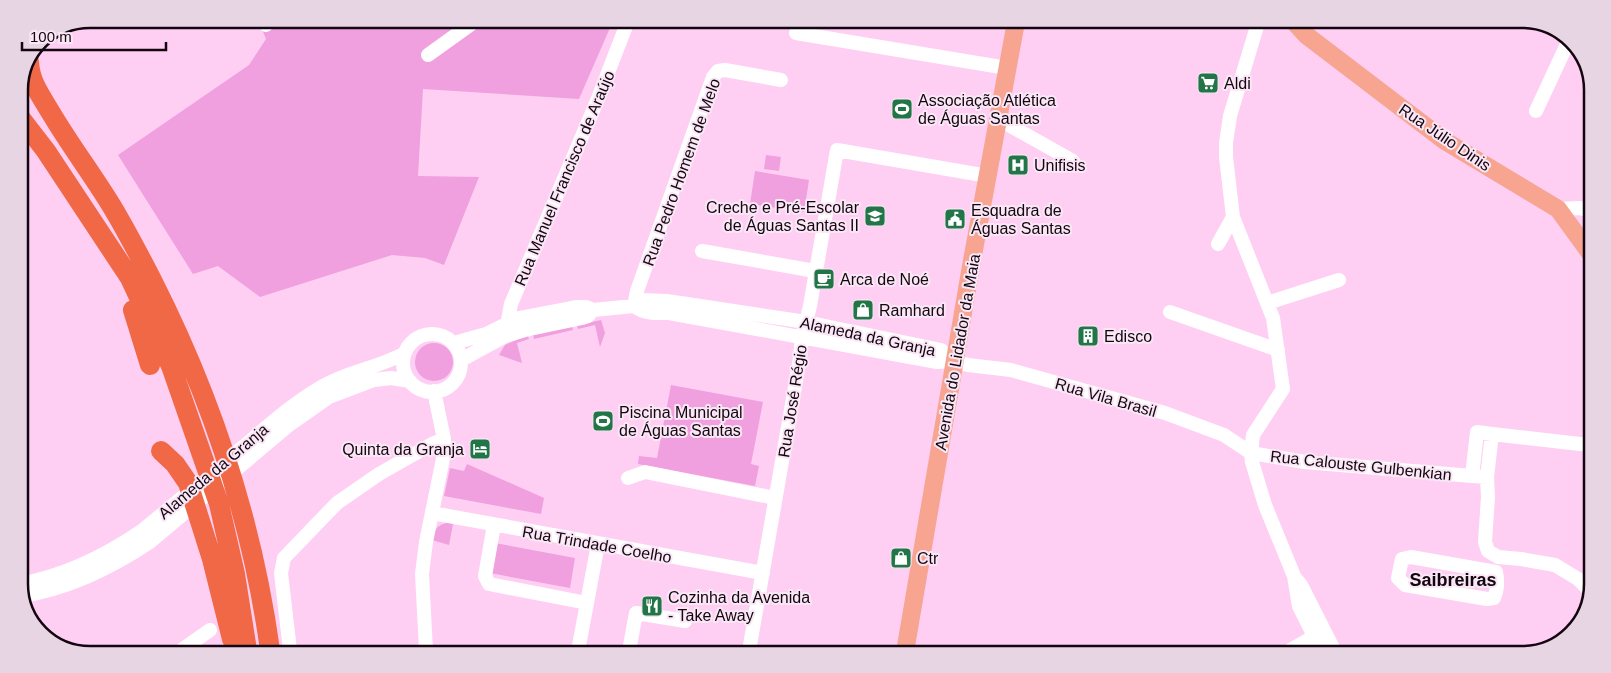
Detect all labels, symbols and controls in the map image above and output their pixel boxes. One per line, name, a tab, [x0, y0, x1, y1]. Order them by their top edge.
scale bar	[22, 20, 166, 52]
text: 100 m	[30, 28, 72, 45]
street label: Rua Manuel Francisco de Araújo	[511, 68, 618, 288]
supermarket icon: Aldi	[1196, 71, 1220, 95]
place label: Aldi	[1224, 75, 1251, 92]
street label: Rua Pedro Homem de Melo	[640, 76, 723, 268]
place label: Associação Atlética de Águas Santas	[918, 92, 1056, 127]
sports icon: Associação Atlética de Águas Santas	[890, 97, 914, 121]
street label: Rua Júlio Dinis	[1396, 101, 1494, 174]
hospital icon: Unifisis	[1006, 153, 1030, 177]
place label: Unifisis	[1034, 157, 1086, 174]
place label: Creche e Pré-Escolar de Águas Santas II	[706, 199, 860, 234]
place label: Esquadra de Águas Santas	[971, 202, 1071, 237]
school or university icon: Creche e Pré-Escolar de Águas Santas II	[863, 204, 887, 228]
public building icon: Esquadra de Águas Santas	[943, 207, 967, 231]
street label: Avenida do Lidador da Maia	[932, 253, 983, 452]
cafe icon: Arca de Noé	[812, 267, 836, 291]
place label: Arca de Noé	[840, 271, 929, 288]
shop icon: Ramhard	[851, 298, 875, 322]
place label: Ramhard	[879, 302, 945, 319]
street label: Alameda da Granja	[799, 314, 937, 359]
building icon: Edisco	[1076, 324, 1100, 348]
place label: Edisco	[1104, 328, 1152, 345]
street label: Rua José Régio	[775, 343, 810, 459]
street label: Rua Vila Brasil	[1053, 375, 1158, 420]
place label: Piscina Municipal de Águas Santas	[619, 404, 743, 439]
sports icon: Piscina Municipal de Águas Santas	[591, 409, 615, 433]
street label: Alameda da Granja	[155, 420, 272, 522]
hotel icon: Quinta da Granja	[468, 437, 492, 461]
place label: Quinta da Granja	[342, 441, 464, 458]
street label: Rua Calouste Gulbenkian	[1269, 448, 1453, 483]
street label: Rua Trindade Coelho	[521, 523, 673, 566]
shop icon: Ctr	[889, 546, 913, 570]
place label: Ctr	[917, 550, 939, 567]
district label: Saibreiras	[1409, 570, 1497, 590]
place label: Cozinha da Avenida - Take Away	[668, 589, 810, 624]
restaurant icon: Cozinha da Avenida - Take Away	[640, 594, 664, 618]

